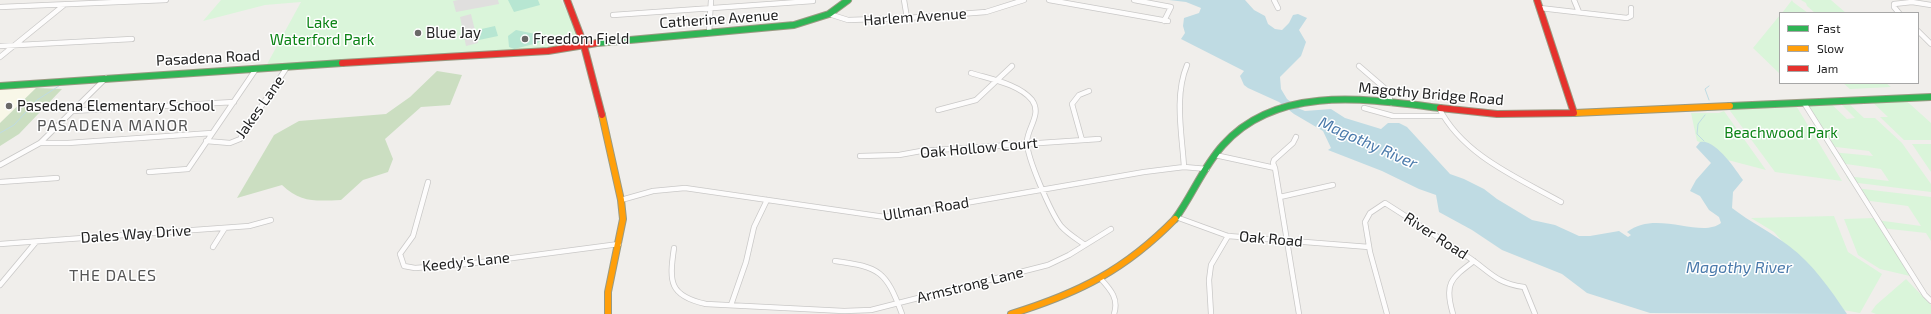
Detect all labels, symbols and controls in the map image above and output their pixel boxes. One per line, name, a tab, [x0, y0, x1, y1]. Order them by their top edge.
street label: Harlem Avenue	[863, 4, 967, 30]
street label: Catherine Avenue	[659, 6, 779, 32]
legend	[1779, 12, 1919, 84]
park label: Lake Waterford Park	[270, 14, 374, 49]
text: Fast	[1817, 21, 1840, 35]
place label: Blue Jay	[426, 24, 481, 42]
marker: Blue Jay	[413, 28, 423, 38]
place label: Freedom Field	[533, 30, 629, 48]
marker: Freedom Field	[520, 34, 530, 44]
text: Slow	[1817, 41, 1844, 55]
street label: Pasadena Road	[155, 46, 261, 70]
text: Jam	[1817, 61, 1838, 75]
street label: Jakes Lane	[232, 72, 288, 142]
street label: Magothy Bridge Road	[1358, 79, 1504, 109]
place label: Pasedena Elementary School	[17, 97, 215, 115]
marker: Pasedena Elementary School	[4, 101, 14, 111]
water label: Magothy River	[1316, 113, 1420, 173]
district label: PASADENA MANOR	[37, 116, 189, 136]
park label: Beachwood Park	[1724, 124, 1838, 142]
street label: Oak Hollow Court	[919, 134, 1039, 162]
street label: Ullman Road	[882, 193, 970, 225]
street label: River Road	[1401, 209, 1471, 263]
street label: Dales Way Drive	[80, 221, 192, 247]
street label: Oak Road	[1238, 227, 1304, 251]
street label: Keedy's Lane	[421, 248, 511, 276]
water label: Magothy River	[1686, 258, 1792, 278]
street label: Armstrong Lane	[915, 263, 1025, 307]
district label: THE DALES	[69, 266, 157, 286]

